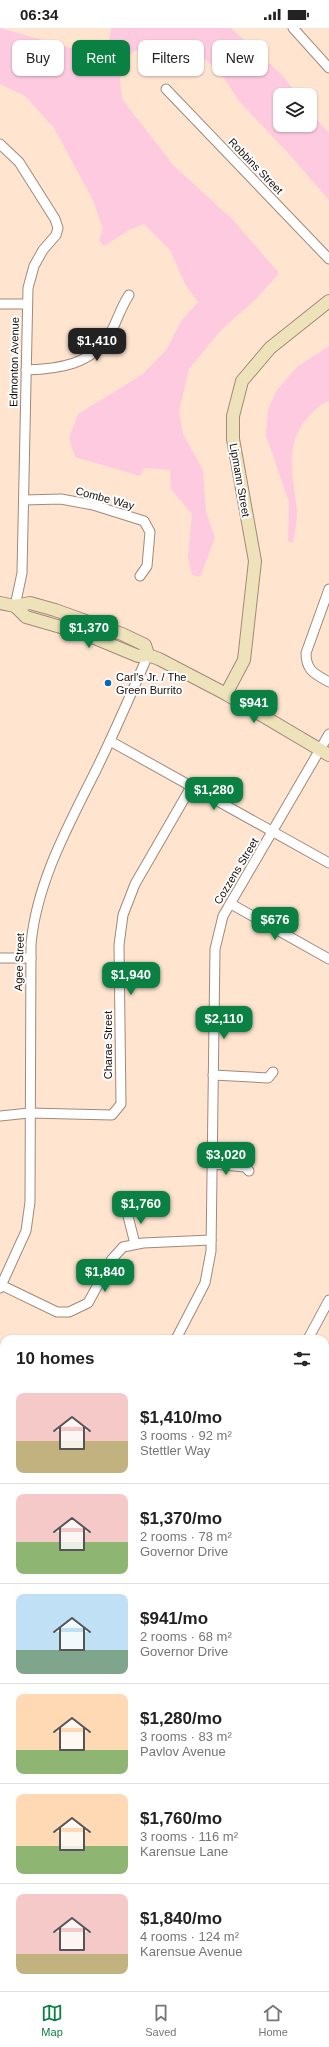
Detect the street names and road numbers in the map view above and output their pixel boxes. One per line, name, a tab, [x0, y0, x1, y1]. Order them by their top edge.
street label: Robbins Street	[226, 136, 286, 196]
street label: Edmonton Avenue	[7, 317, 21, 407]
street label: Lipmann Street	[228, 442, 252, 518]
street label: Combe Way	[74, 484, 136, 512]
street label: Cozzens Street	[211, 836, 261, 906]
street label: Agee Street	[12, 933, 26, 991]
street label: Charae Street	[102, 1011, 114, 1079]

